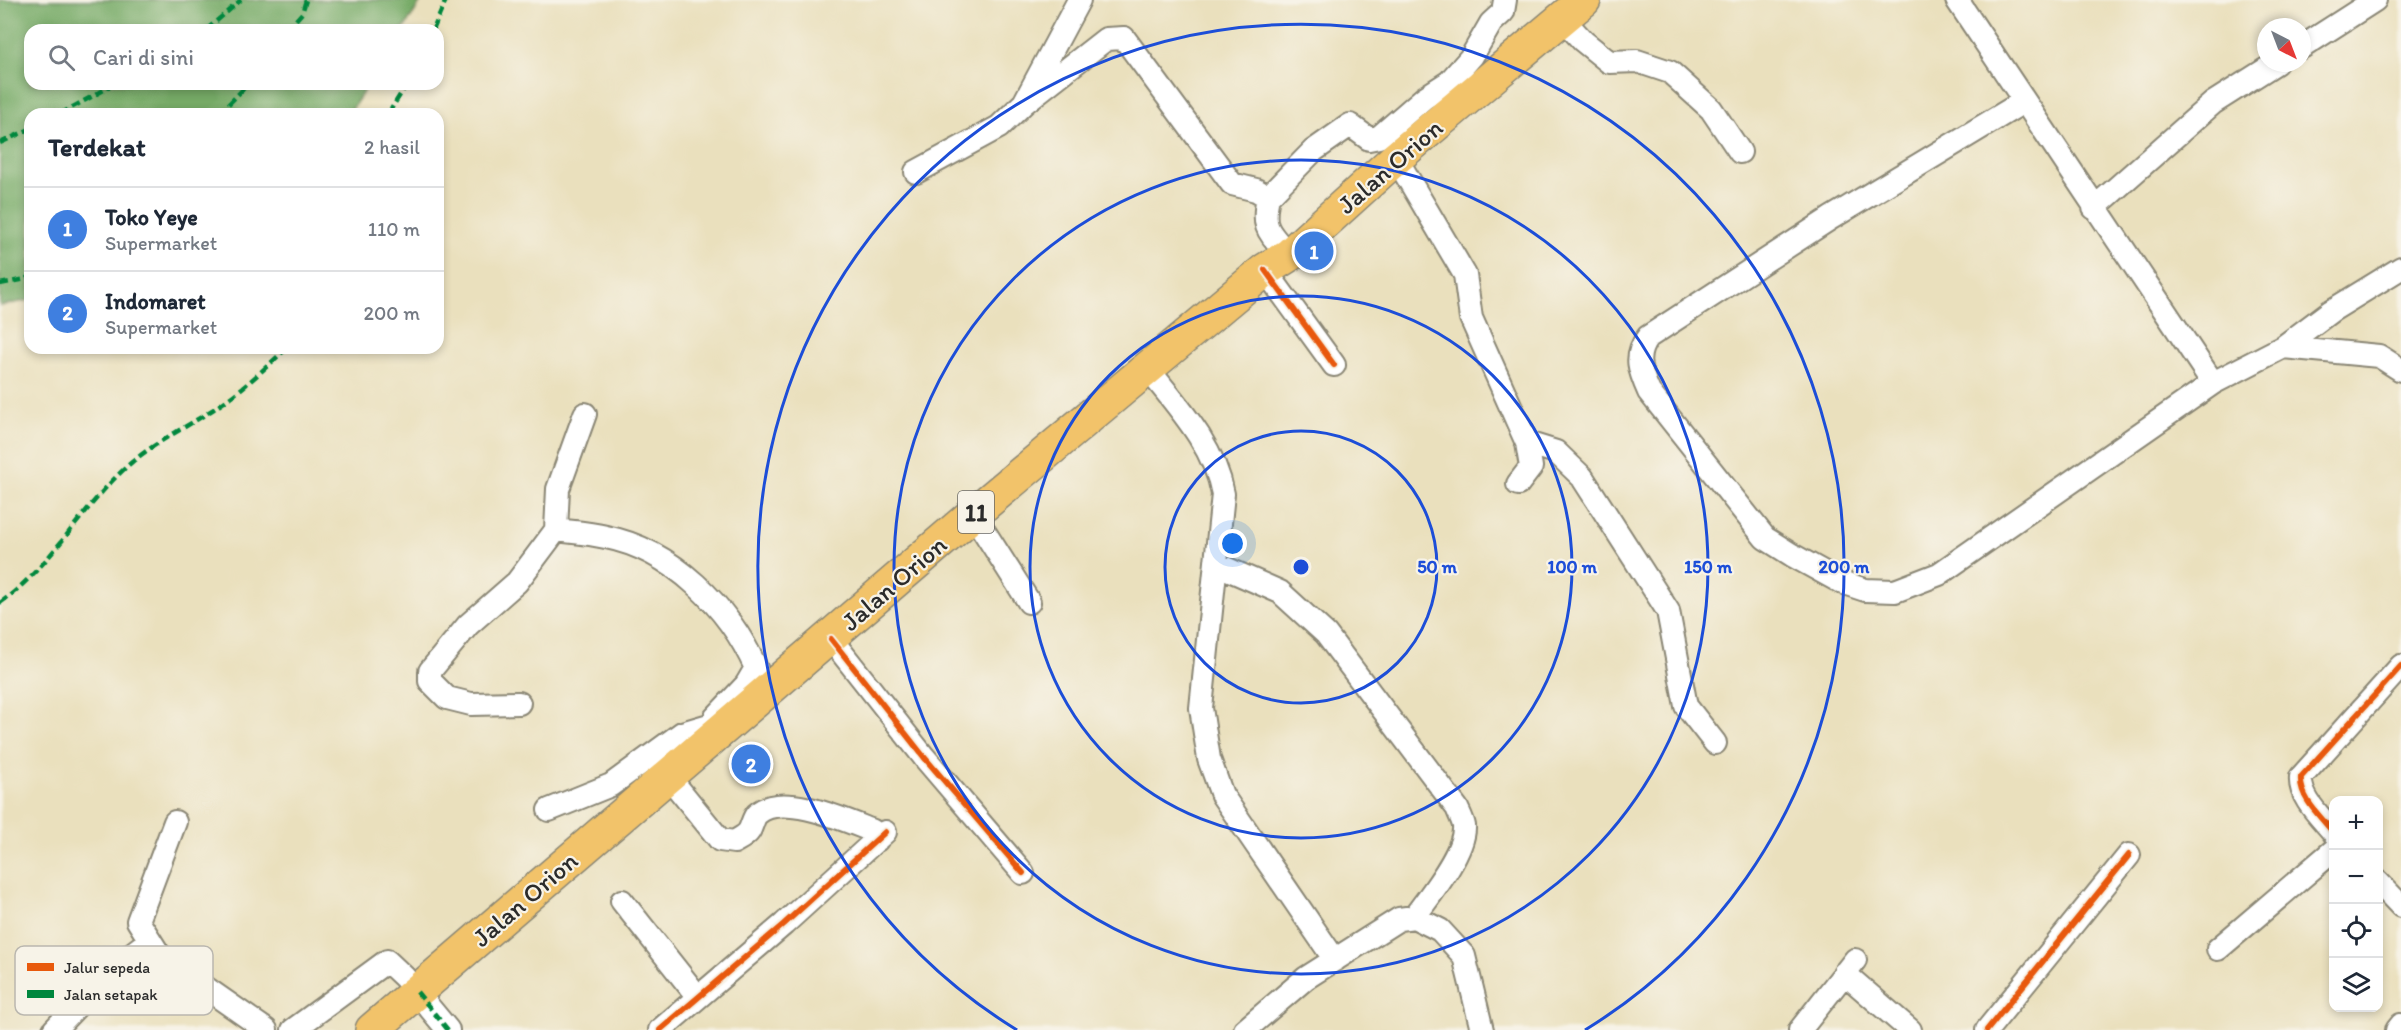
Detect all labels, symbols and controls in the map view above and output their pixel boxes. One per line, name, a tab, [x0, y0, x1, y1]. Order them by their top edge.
north arrow	[2257, 18, 2311, 72]
search box	[24, 24, 444, 90]
icon: search	[45, 41, 78, 74]
text: Cari di sini	[93, 44, 194, 71]
street label: Jalan Orion	[1331, 111, 1450, 220]
text: Terdekat	[48, 131, 146, 163]
text: 2 hasil	[364, 135, 420, 159]
text: Toko Yeye	[105, 204, 198, 231]
text: 1	[63, 217, 72, 241]
text: 110 m	[368, 217, 420, 241]
pin: 1	[1294, 228, 1334, 274]
text: Supermarket	[105, 231, 217, 255]
text: Indomaret	[105, 288, 206, 315]
text: 2	[62, 301, 73, 325]
text: 200 m	[364, 301, 420, 325]
text: Supermarket	[105, 315, 217, 339]
road number: 11	[958, 491, 994, 533]
street label: Jalan Orion	[835, 528, 954, 637]
your location	[1218, 529, 1247, 558]
text: 50 m	[1417, 556, 1458, 578]
text: 100 m	[1547, 556, 1598, 578]
text: 150 m	[1684, 556, 1733, 578]
text: 200 m	[1819, 556, 1870, 578]
centre of rings	[1291, 557, 1311, 577]
pin: 2	[732, 742, 771, 786]
map controls	[2329, 796, 2383, 1012]
button: +	[2329, 796, 2383, 850]
street label: Jalan Orion	[466, 844, 585, 953]
button: −	[2329, 850, 2383, 904]
button: locate	[2329, 904, 2383, 958]
legend	[15, 946, 213, 1015]
text: Jalur sepeda	[64, 958, 150, 977]
button: layers	[2329, 958, 2383, 1012]
text: Jalan setapak	[64, 985, 158, 1004]

